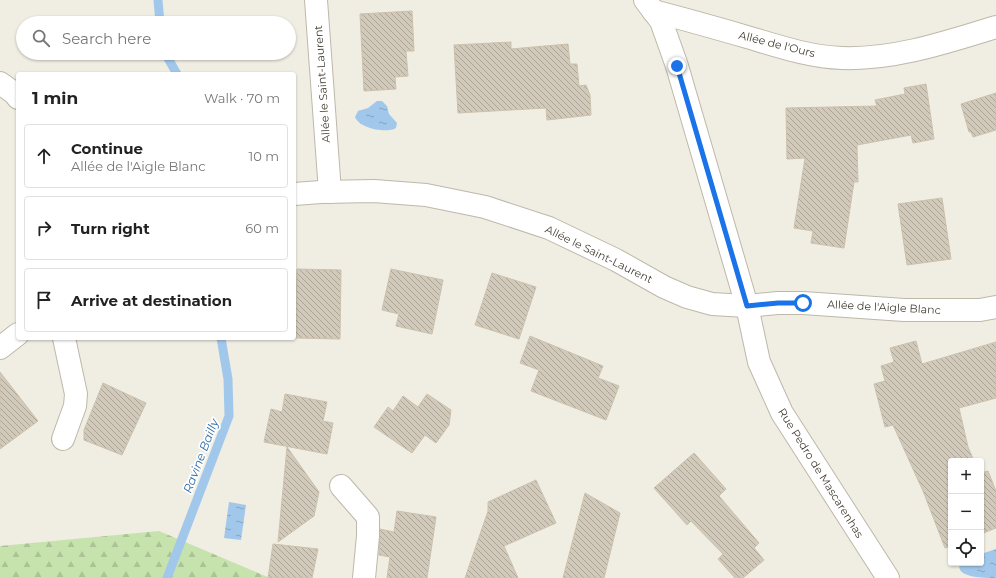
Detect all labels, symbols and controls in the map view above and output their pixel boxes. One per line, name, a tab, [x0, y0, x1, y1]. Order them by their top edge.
search box	[16, 16, 296, 60]
street label: Allée le Saint-Laurent	[311, 24, 333, 143]
icon: search	[30, 27, 52, 49]
street label: Allée de l'Ours	[737, 28, 817, 60]
text: Search here	[62, 29, 151, 48]
route end	[668, 57, 686, 75]
text: 1 min	[32, 88, 78, 108]
text: Walk · 70 m	[204, 90, 280, 106]
text: Continue	[71, 139, 143, 158]
icon: ahead	[33, 145, 55, 167]
text: 10 m	[249, 148, 279, 164]
text: Allée de l'Aigle Blanc	[71, 158, 206, 174]
icon: right	[33, 217, 55, 239]
text: Turn right	[71, 219, 150, 238]
text: 60 m	[245, 220, 279, 236]
street label: Allée le Saint-Laurent	[543, 222, 656, 286]
icon: arrive	[33, 289, 55, 311]
text: Arrive at destination	[71, 291, 232, 310]
route start	[794, 294, 812, 312]
street label: Allée de l'Aigle Blanc	[827, 297, 941, 317]
street label: Rue Pedro de Mascarenhas	[775, 405, 867, 541]
water label: Ravine Bailly	[179, 415, 222, 495]
map controls	[948, 458, 984, 566]
button: +	[948, 458, 984, 494]
button: −	[948, 494, 984, 530]
button: locate	[948, 530, 984, 566]

